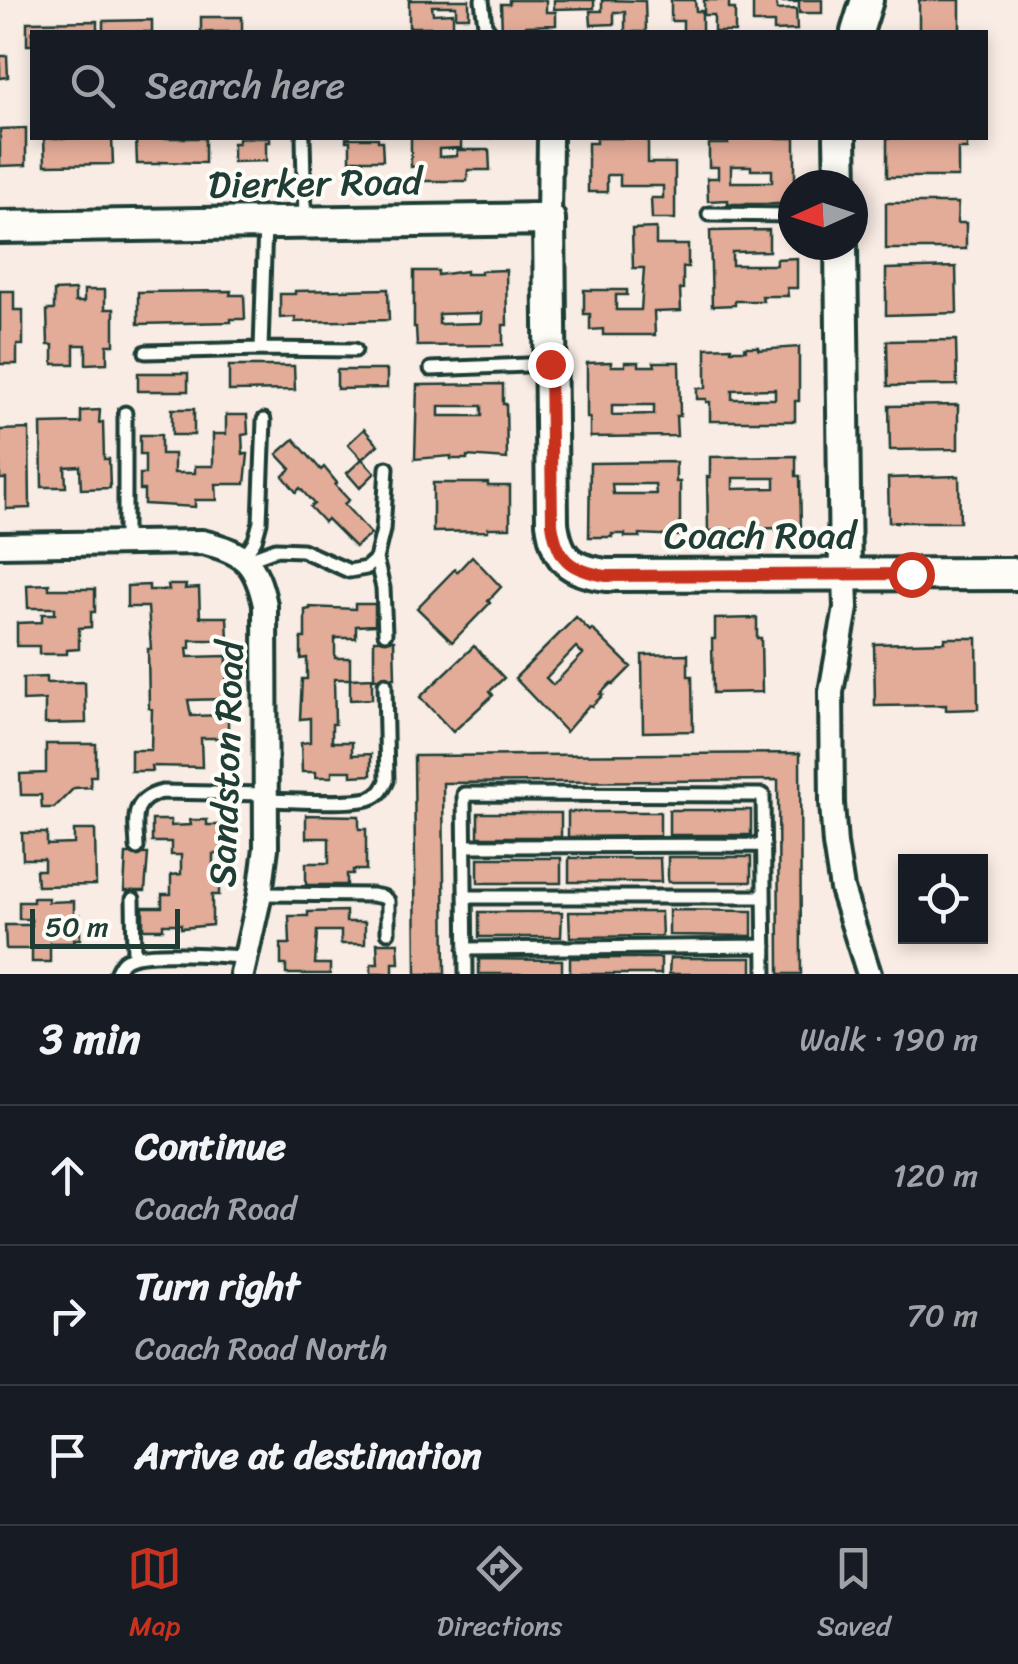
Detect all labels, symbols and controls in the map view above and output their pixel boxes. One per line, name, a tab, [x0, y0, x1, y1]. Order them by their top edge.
search box	[30, 30, 988, 140]
text: Search here	[145, 52, 345, 119]
icon: search	[65, 58, 120, 113]
street label: Dierker Road	[208, 148, 425, 219]
north arrow	[778, 170, 868, 260]
route end	[528, 342, 574, 388]
street label: Coach Road	[664, 502, 859, 569]
route start	[889, 552, 935, 598]
street label: Sandston Road	[189, 637, 264, 888]
map controls	[898, 854, 988, 944]
button: locate	[898, 854, 988, 944]
text: 50 m	[45, 902, 109, 951]
scale bar	[30, 904, 180, 948]
text: 3 min	[40, 1002, 140, 1076]
text: Walk · 190 m	[799, 1011, 978, 1068]
text: Continue	[135, 1113, 286, 1180]
text: 120 m	[893, 1147, 978, 1204]
icon: ahead	[40, 1148, 95, 1203]
text: Coach Road	[135, 1180, 297, 1237]
text: Turn right	[135, 1253, 300, 1320]
text: 70 m	[907, 1287, 978, 1344]
icon: right	[40, 1288, 95, 1343]
text: Coach Road North	[135, 1320, 387, 1377]
text: Arrive at destination	[135, 1422, 482, 1489]
icon: arrive	[40, 1428, 95, 1483]
tab: Map	[127, 1541, 182, 1650]
tab: Directions	[437, 1541, 562, 1650]
tab: Saved	[817, 1541, 891, 1650]

